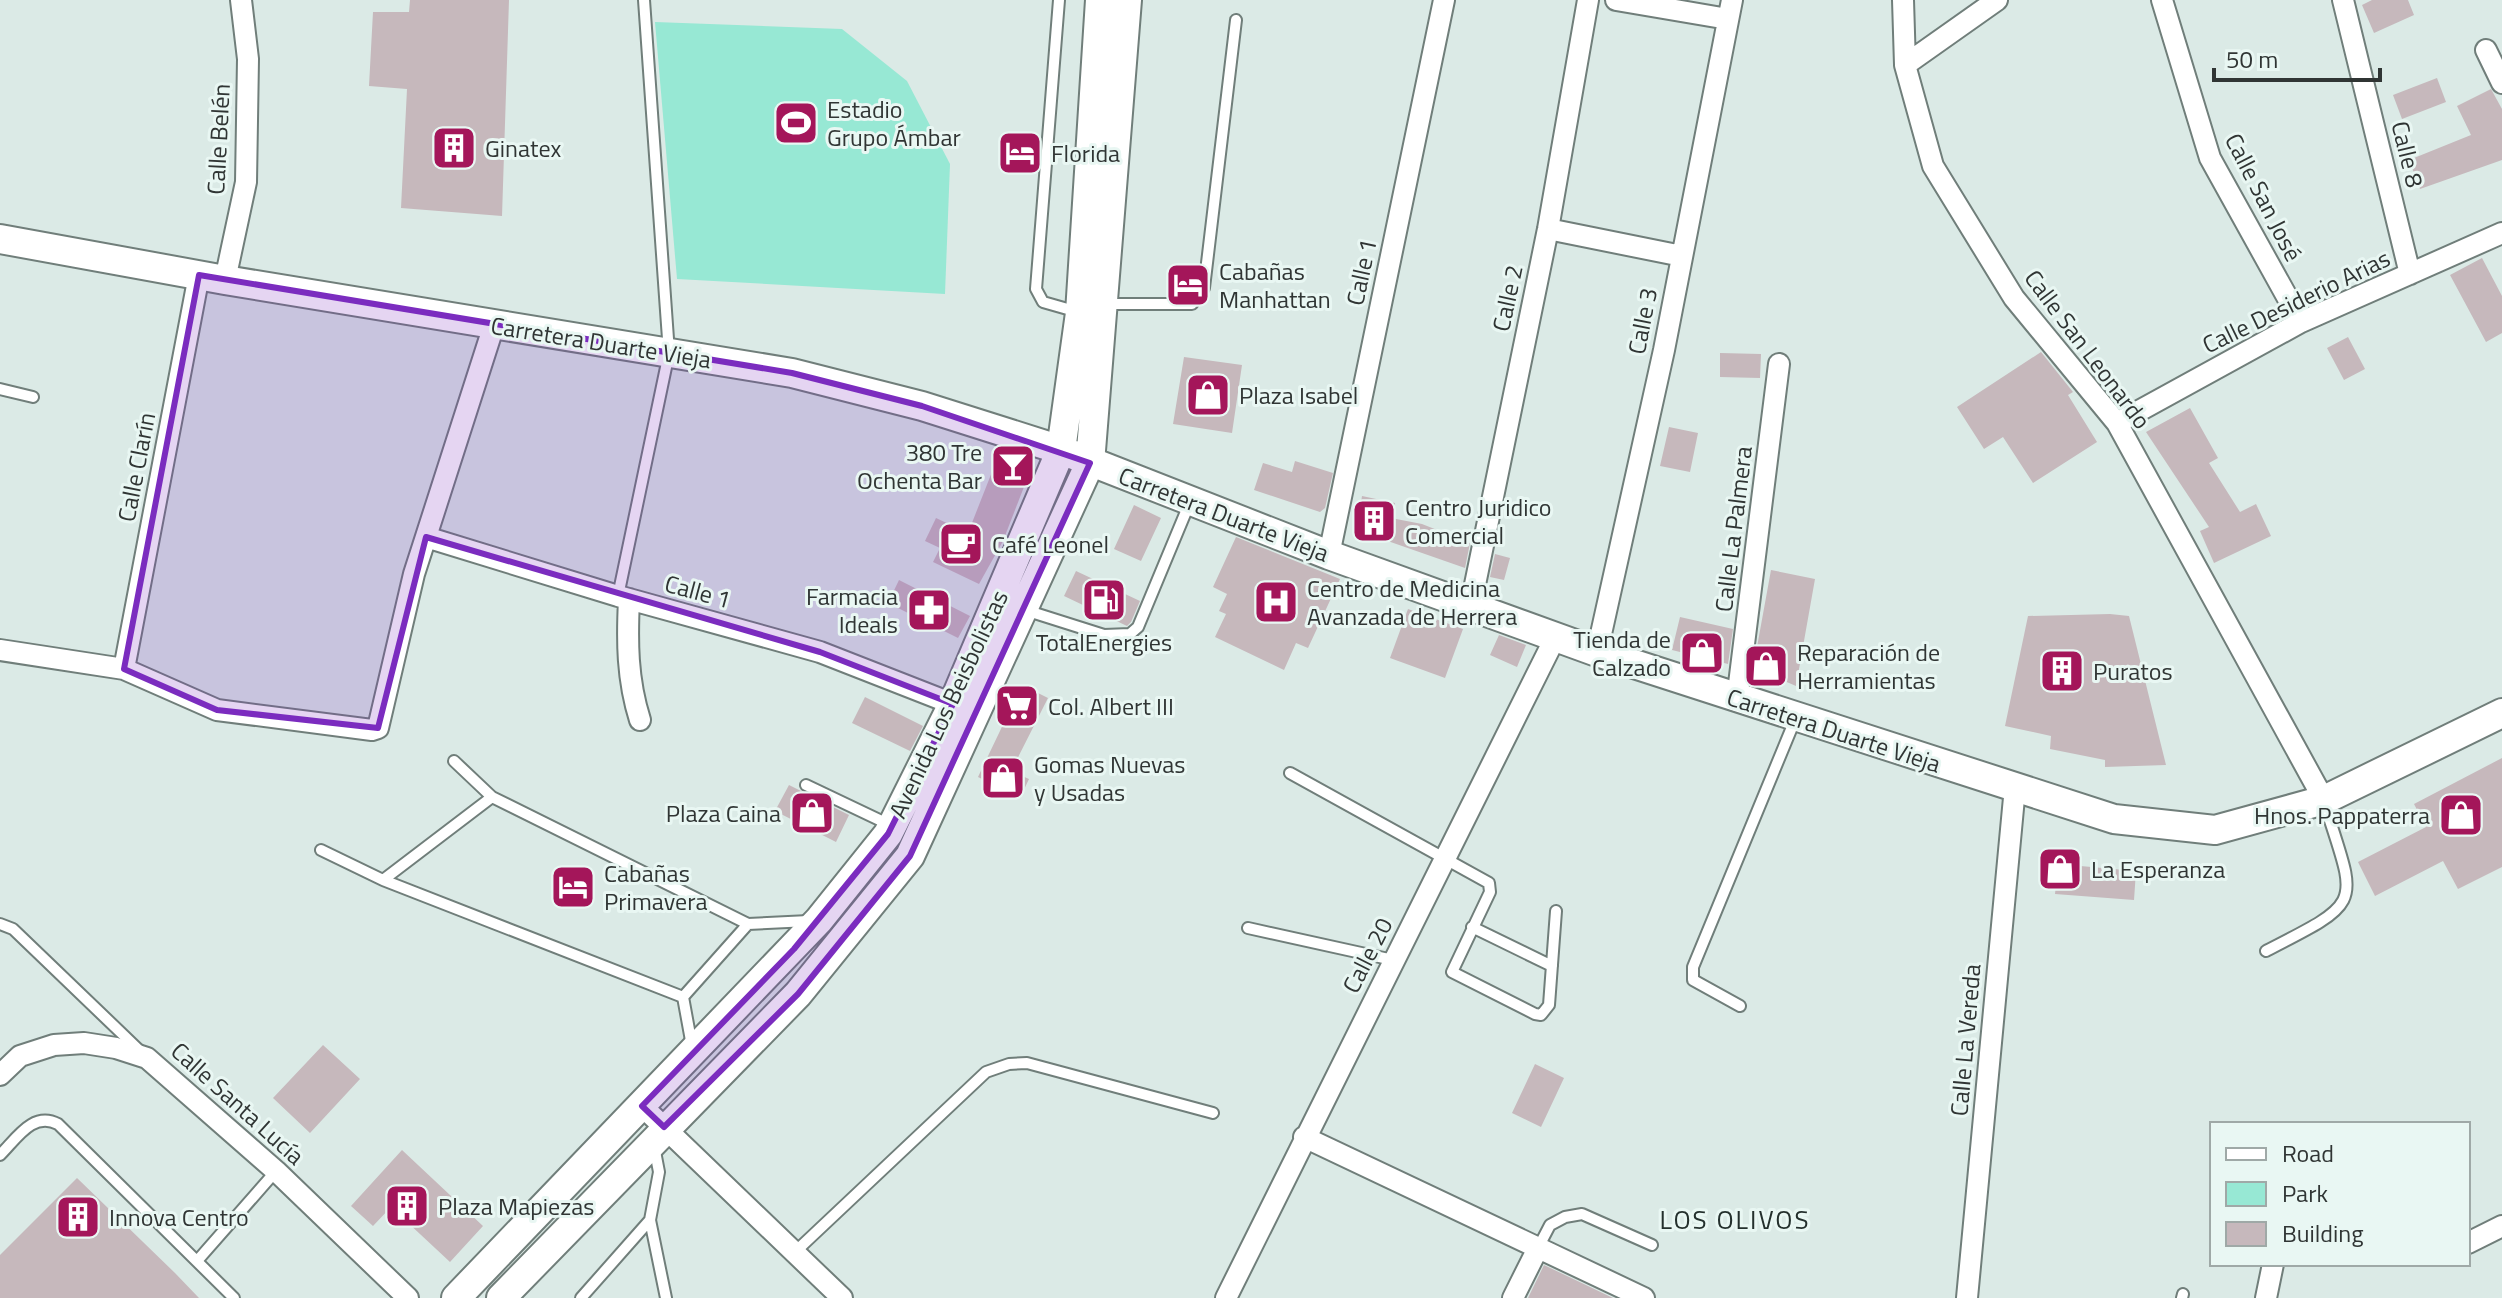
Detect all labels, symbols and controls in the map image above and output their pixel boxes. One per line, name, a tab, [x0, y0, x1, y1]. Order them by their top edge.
scale bar	[2214, 32, 2380, 82]
text: 50 m	[2226, 41, 2278, 77]
street label: Calle Belén	[197, 83, 239, 195]
place label: Estadio Grupo Ámbar	[827, 91, 961, 155]
sports icon: Estadio Grupo Ámbar	[772, 99, 820, 147]
street label: Calle 8	[2382, 117, 2434, 191]
building icon: Ginatex	[430, 124, 478, 172]
street label: Calle San José	[2216, 127, 2312, 267]
hotel icon: Florida	[996, 129, 1044, 177]
place label: Ginatex	[485, 130, 561, 166]
place label: Florida	[1051, 135, 1120, 171]
street label: Calle 1	[1336, 235, 1386, 309]
street label: Calle Desiderio Arias	[2196, 240, 2396, 362]
place label: Cabañas Manhattan	[1219, 253, 1331, 317]
hotel icon: Cabañas Manhattan	[1164, 261, 1212, 309]
street label: Calle 2	[1482, 261, 1532, 335]
street label: Calle San Leonardo	[2016, 262, 2160, 436]
street label: Calle 3	[1618, 285, 1666, 357]
street label: Carretera Duarte Vieja	[488, 307, 714, 377]
shop icon: Plaza Isabel	[1184, 371, 1232, 419]
place label: Plaza Isabel	[1239, 377, 1358, 413]
street label: Calle Clarín	[108, 409, 164, 525]
place label: 380 Tre Ochenta Bar	[857, 434, 982, 498]
bar icon: 380 Tre Ochenta Bar	[989, 442, 1037, 490]
street label: Calle La Palmera	[1705, 444, 1761, 614]
street label: Carretera Duarte Vieja	[1114, 457, 1334, 571]
place label: Centro Juridico Comercial	[1405, 489, 1551, 553]
building icon: Centro Juridico Comercial	[1350, 497, 1398, 545]
cafe icon: Café Leonel	[937, 520, 985, 568]
place label: Café Leonel	[992, 526, 1109, 562]
street label: Calle 1	[661, 565, 735, 617]
place label: Centro de Medicina Avanzada de Herrera	[1307, 570, 1517, 634]
fuel station icon: TotalEnergies	[1080, 576, 1128, 624]
place label: Farmacia Ideals	[806, 578, 898, 642]
hospital icon: Centro de Medicina Avanzada de Herrera	[1252, 578, 1300, 626]
street label: Avenida Los Beisbolistas	[879, 584, 1017, 824]
pharmacy icon: Farmacia Ideals	[905, 586, 953, 634]
place label: Tienda de Calzado	[1573, 621, 1671, 685]
place label: TotalEnergies	[1036, 624, 1172, 660]
shop icon: Tienda de Calzado	[1678, 629, 1726, 677]
place label: Reparación de Herramientas	[1797, 634, 1940, 698]
shop icon: Reparación de Herramientas	[1742, 642, 1790, 690]
building icon: Puratos	[2038, 647, 2086, 695]
place label: Puratos	[2093, 653, 2173, 689]
street label: Carretera Duarte Vieja	[1723, 678, 1945, 782]
supermarket icon: Col. Albert III	[993, 682, 1041, 730]
place label: Col. Albert III	[1048, 688, 1174, 724]
place label: Gomas Nuevas y Usadas	[1034, 746, 1185, 810]
shop icon: Gomas Nuevas y Usadas	[979, 754, 1027, 802]
shop icon: Plaza Caina	[788, 789, 836, 837]
shop icon: Hnos. Pappaterra	[2437, 791, 2485, 839]
place label: Plaza Caina	[666, 795, 781, 831]
place label: Hnos. Pappaterra	[2254, 797, 2430, 833]
shop icon: La Esperanza	[2036, 845, 2084, 893]
place label: La Esperanza	[2091, 851, 2225, 887]
place label: Cabañas Primavera	[604, 855, 708, 919]
hotel icon: Cabañas Primavera	[549, 863, 597, 911]
street label: Calle 20	[1333, 911, 1401, 999]
street label: Calle La Vereda	[1940, 962, 1990, 1118]
street label: Calle Santa Lucía	[163, 1033, 313, 1173]
legend	[2210, 1122, 2470, 1266]
text: Road	[2282, 1135, 2334, 1171]
text: Park	[2282, 1175, 2328, 1211]
building icon: Plaza Mapiezas	[383, 1182, 431, 1230]
place label: Plaza Mapiezas	[438, 1188, 594, 1224]
building icon: Innova Centro	[54, 1193, 102, 1241]
place label: Innova Centro	[109, 1199, 249, 1235]
district label: LOS OLIVOS	[1660, 1200, 1811, 1239]
text: Building	[2282, 1215, 2364, 1251]

